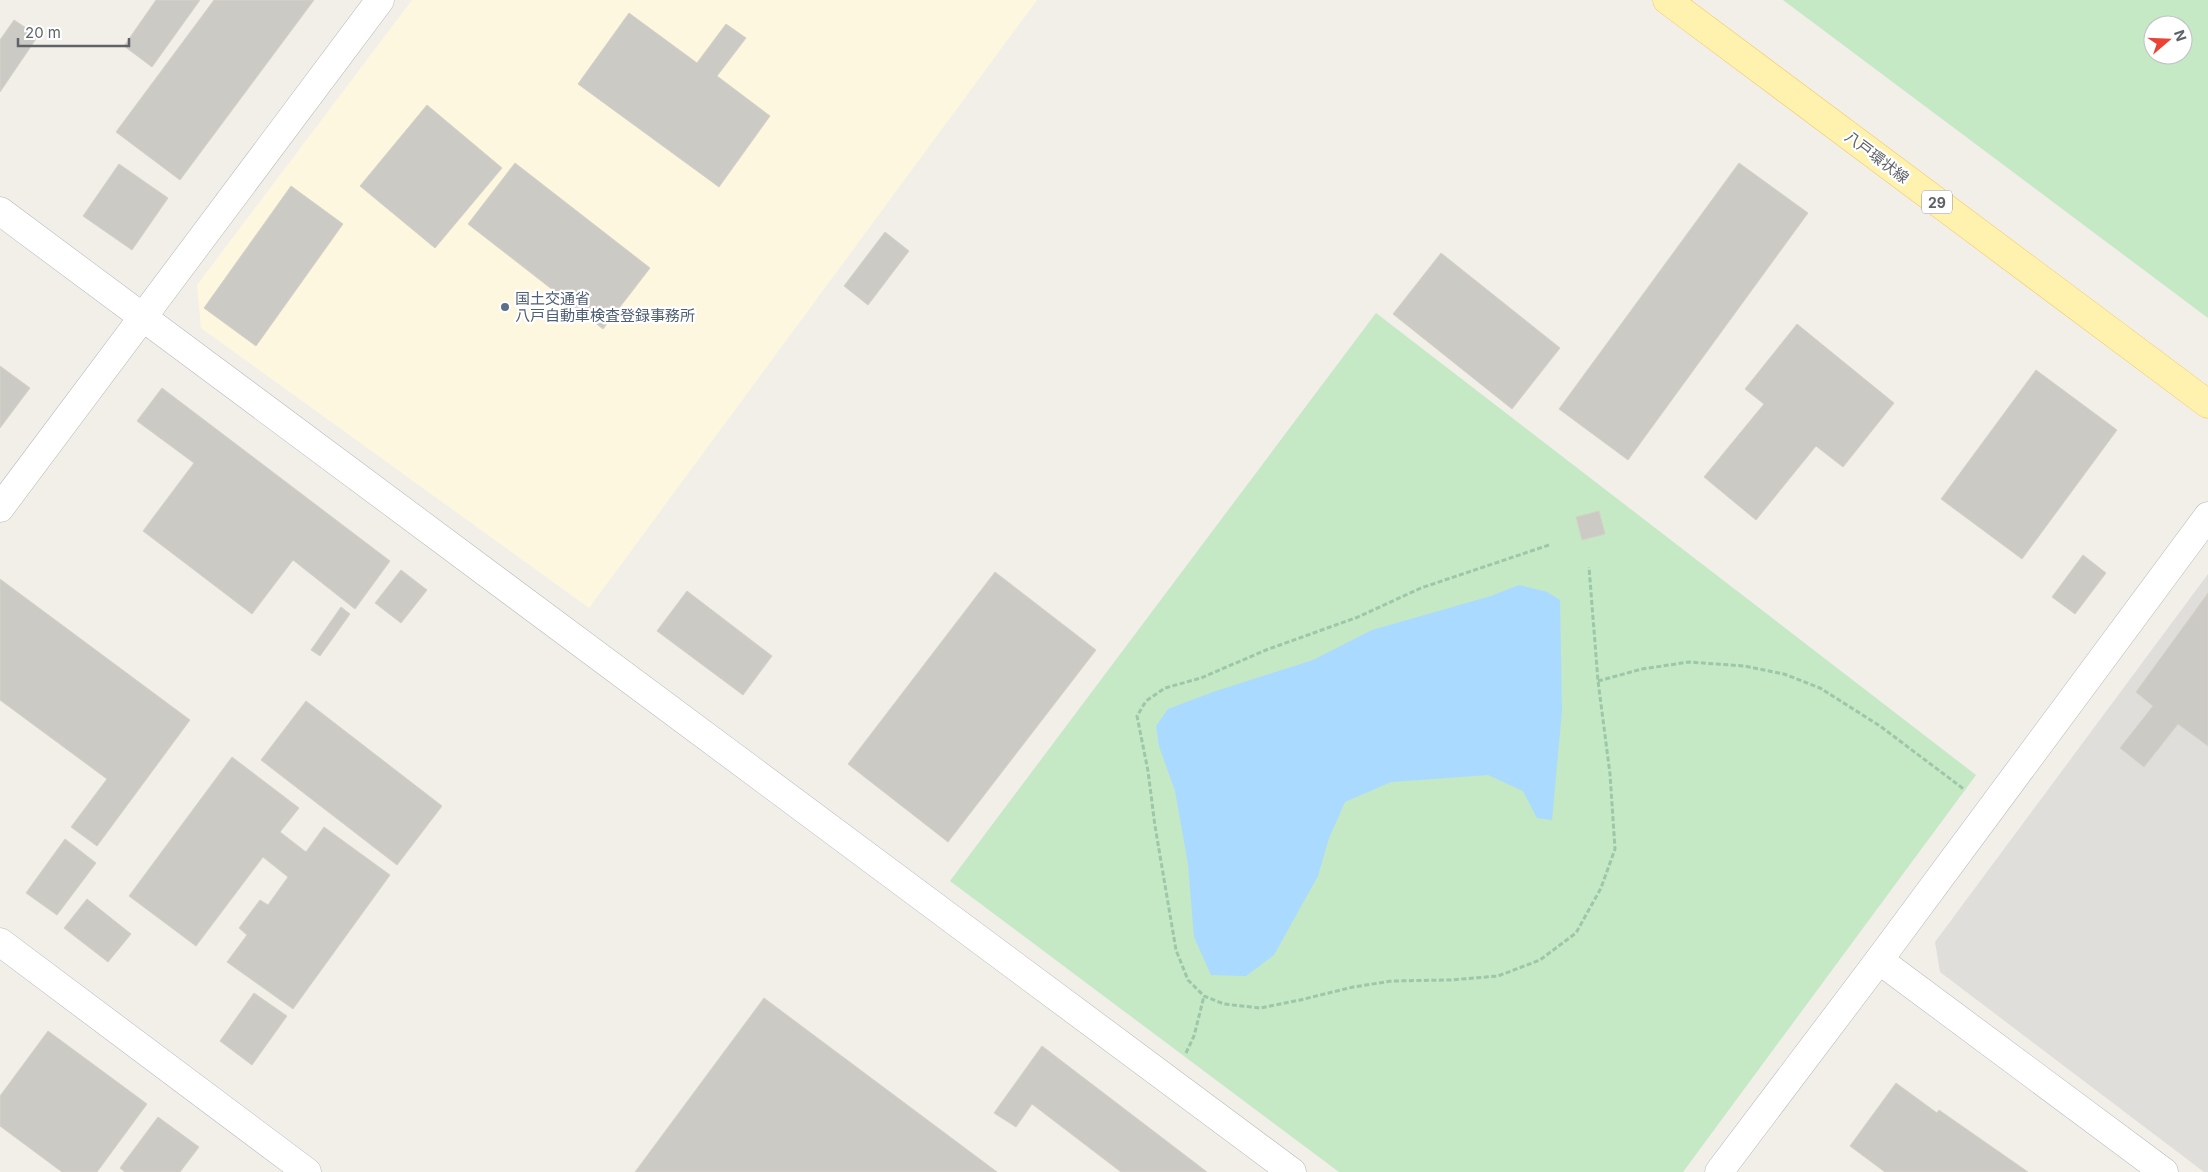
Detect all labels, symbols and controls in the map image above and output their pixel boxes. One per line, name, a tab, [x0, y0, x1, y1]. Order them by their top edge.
scale bar	[18, 15, 129, 47]
north arrow	[2143, 15, 2193, 65]
text: 20 m	[25, 23, 61, 42]
text: N	[2171, 28, 2191, 43]
street label: 八戸環状線	[1841, 127, 1913, 187]
road number: 29	[1922, 190, 1952, 213]
place label: 国土交通省 八戸自動車検査登録事務所	[515, 289, 695, 325]
marker: 国土交通省 八戸自動車検査登録事務所	[499, 301, 511, 313]

